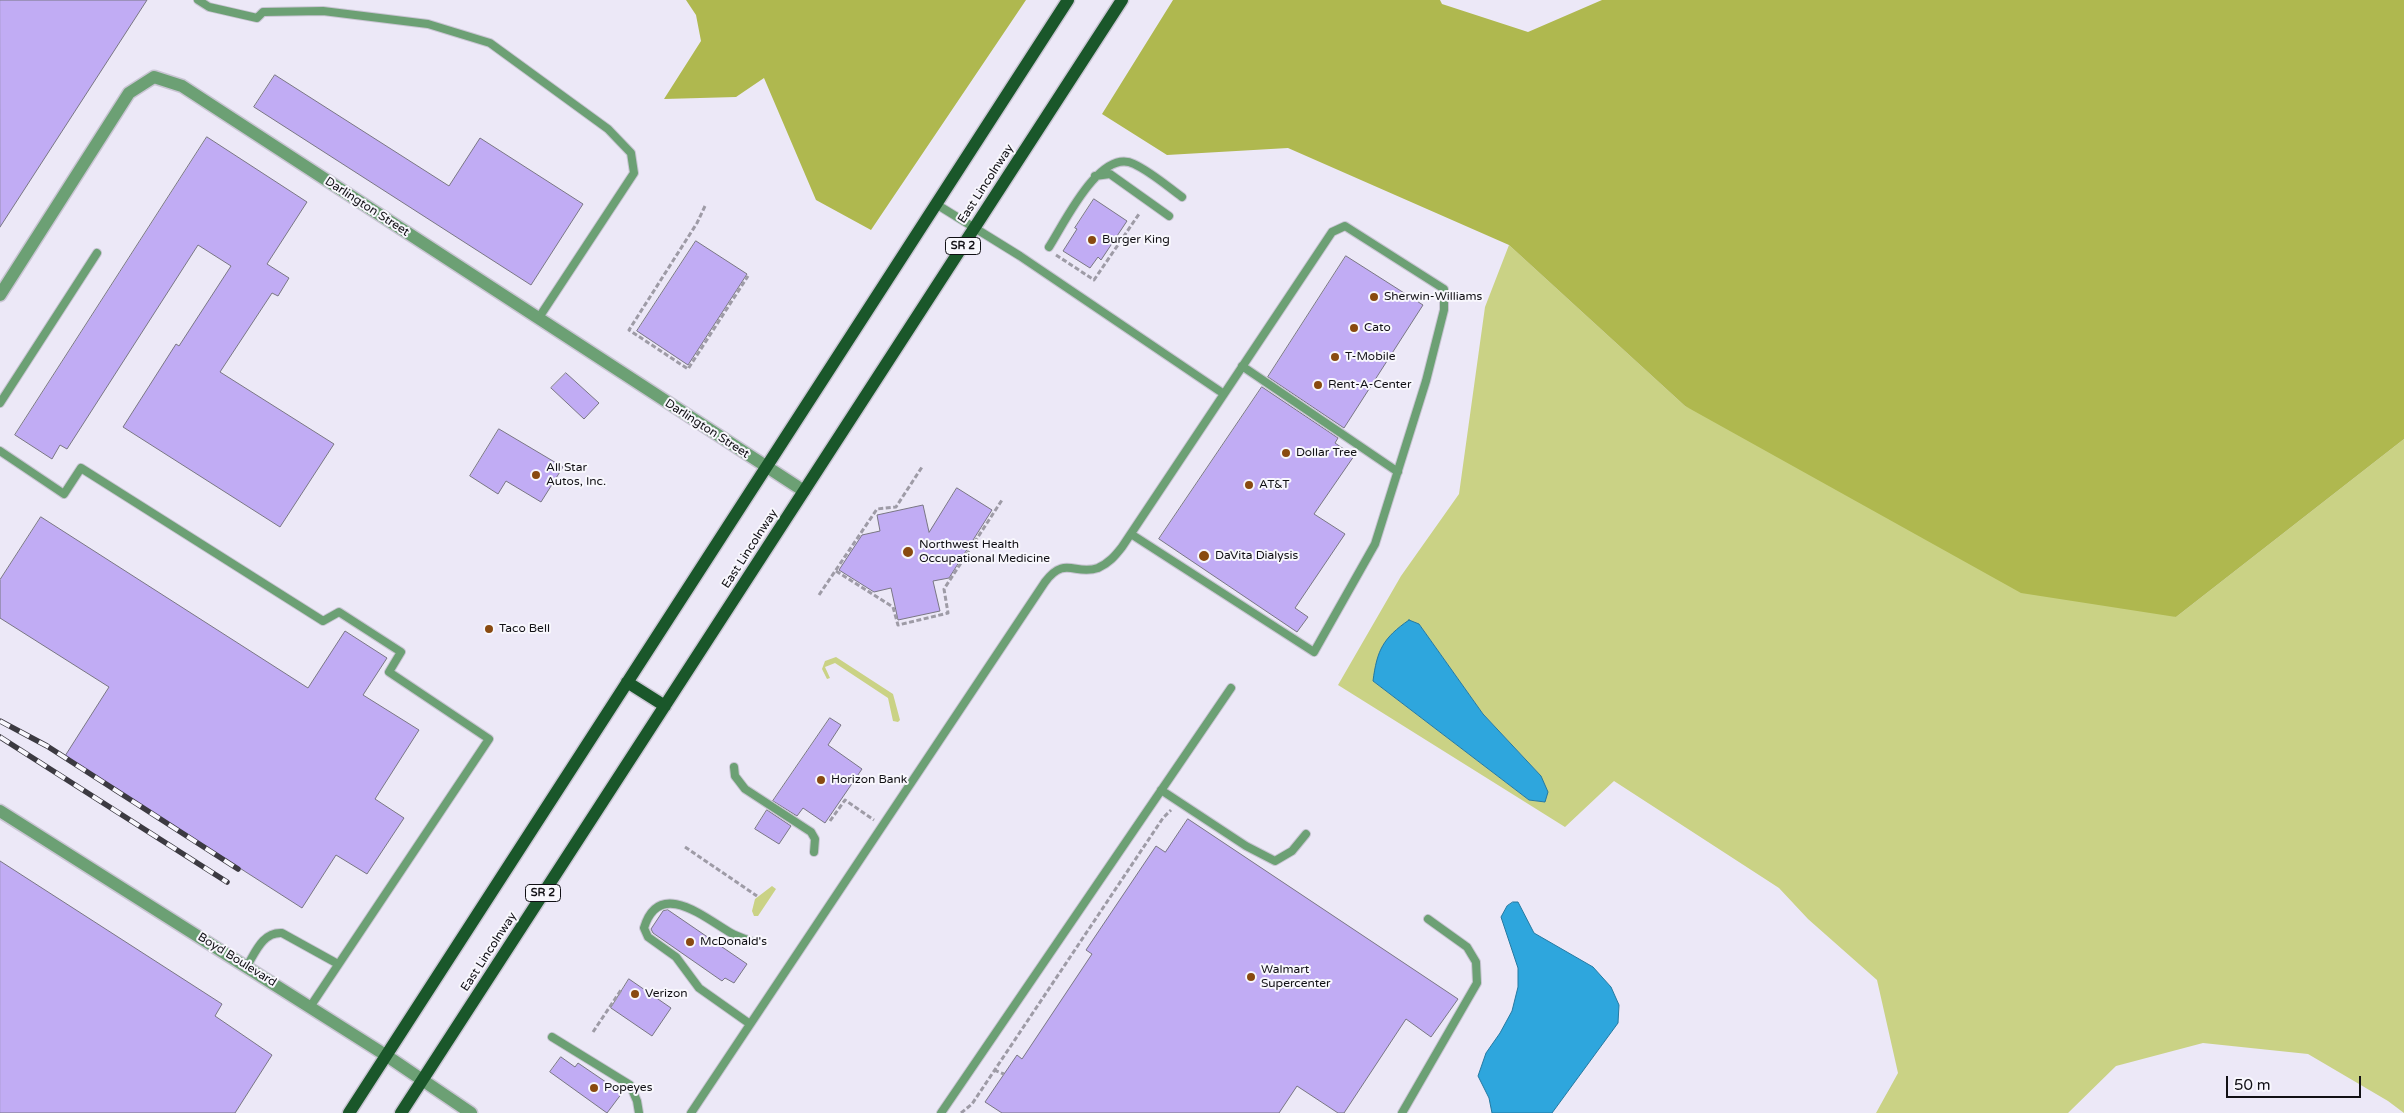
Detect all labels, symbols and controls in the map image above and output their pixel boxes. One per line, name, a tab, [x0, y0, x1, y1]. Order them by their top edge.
street label: East Lincolnway	[955, 142, 1017, 226]
street label: Darlington Street	[322, 174, 412, 240]
place label: Burger King	[1102, 233, 1170, 247]
marker: Burger King	[1086, 234, 1098, 246]
road number: SR 2	[946, 238, 980, 255]
place label: Sherwin-Williams	[1384, 290, 1482, 304]
marker: Sherwin-Williams	[1368, 291, 1380, 303]
place label: Cato	[1364, 321, 1391, 335]
marker: Cato	[1348, 322, 1360, 334]
place label: T-Mobile	[1345, 350, 1395, 364]
marker: T-Mobile	[1329, 351, 1341, 363]
place label: Rent-A-Center	[1328, 378, 1411, 392]
marker: Rent-A-Center	[1312, 379, 1324, 391]
street label: Darlington Street	[662, 396, 752, 462]
place label: Dollar Tree	[1296, 446, 1357, 460]
marker: Dollar Tree	[1280, 447, 1292, 459]
place label: All Star Autos, Inc.	[546, 461, 606, 489]
marker: All Star Autos, Inc.	[530, 469, 542, 481]
place label: AT&T	[1259, 478, 1290, 492]
marker: AT&T	[1243, 479, 1255, 491]
street label: East Lincolnway	[719, 507, 781, 591]
place label: Northwest Health Occupational Medicine	[919, 538, 1050, 566]
marker: Northwest Health Occupational Medicine	[901, 545, 915, 559]
marker: DaVita Dialysis	[1197, 549, 1211, 563]
place label: DaVita Dialysis	[1215, 549, 1298, 563]
place label: Taco Bell	[499, 622, 550, 636]
marker: Taco Bell	[483, 623, 495, 635]
place label: Horizon Bank	[831, 773, 907, 787]
marker: Horizon Bank	[815, 774, 827, 786]
road number: SR 2	[526, 884, 560, 901]
street label: East Lincolnway	[458, 910, 520, 994]
street label: Boyd Boulevard	[195, 930, 279, 990]
place label: McDonald's	[700, 935, 767, 949]
marker: McDonald's	[684, 936, 696, 948]
place label: Walmart Supercenter	[1261, 963, 1331, 991]
marker: Walmart Supercenter	[1245, 971, 1257, 983]
place label: Verizon	[645, 987, 688, 1001]
marker: Verizon	[629, 988, 641, 1000]
scale bar	[2229, 1066, 2364, 1098]
text: 50 m	[2234, 1076, 2271, 1094]
place label: Popeyes	[604, 1081, 652, 1095]
marker: Popeyes	[588, 1082, 600, 1094]

